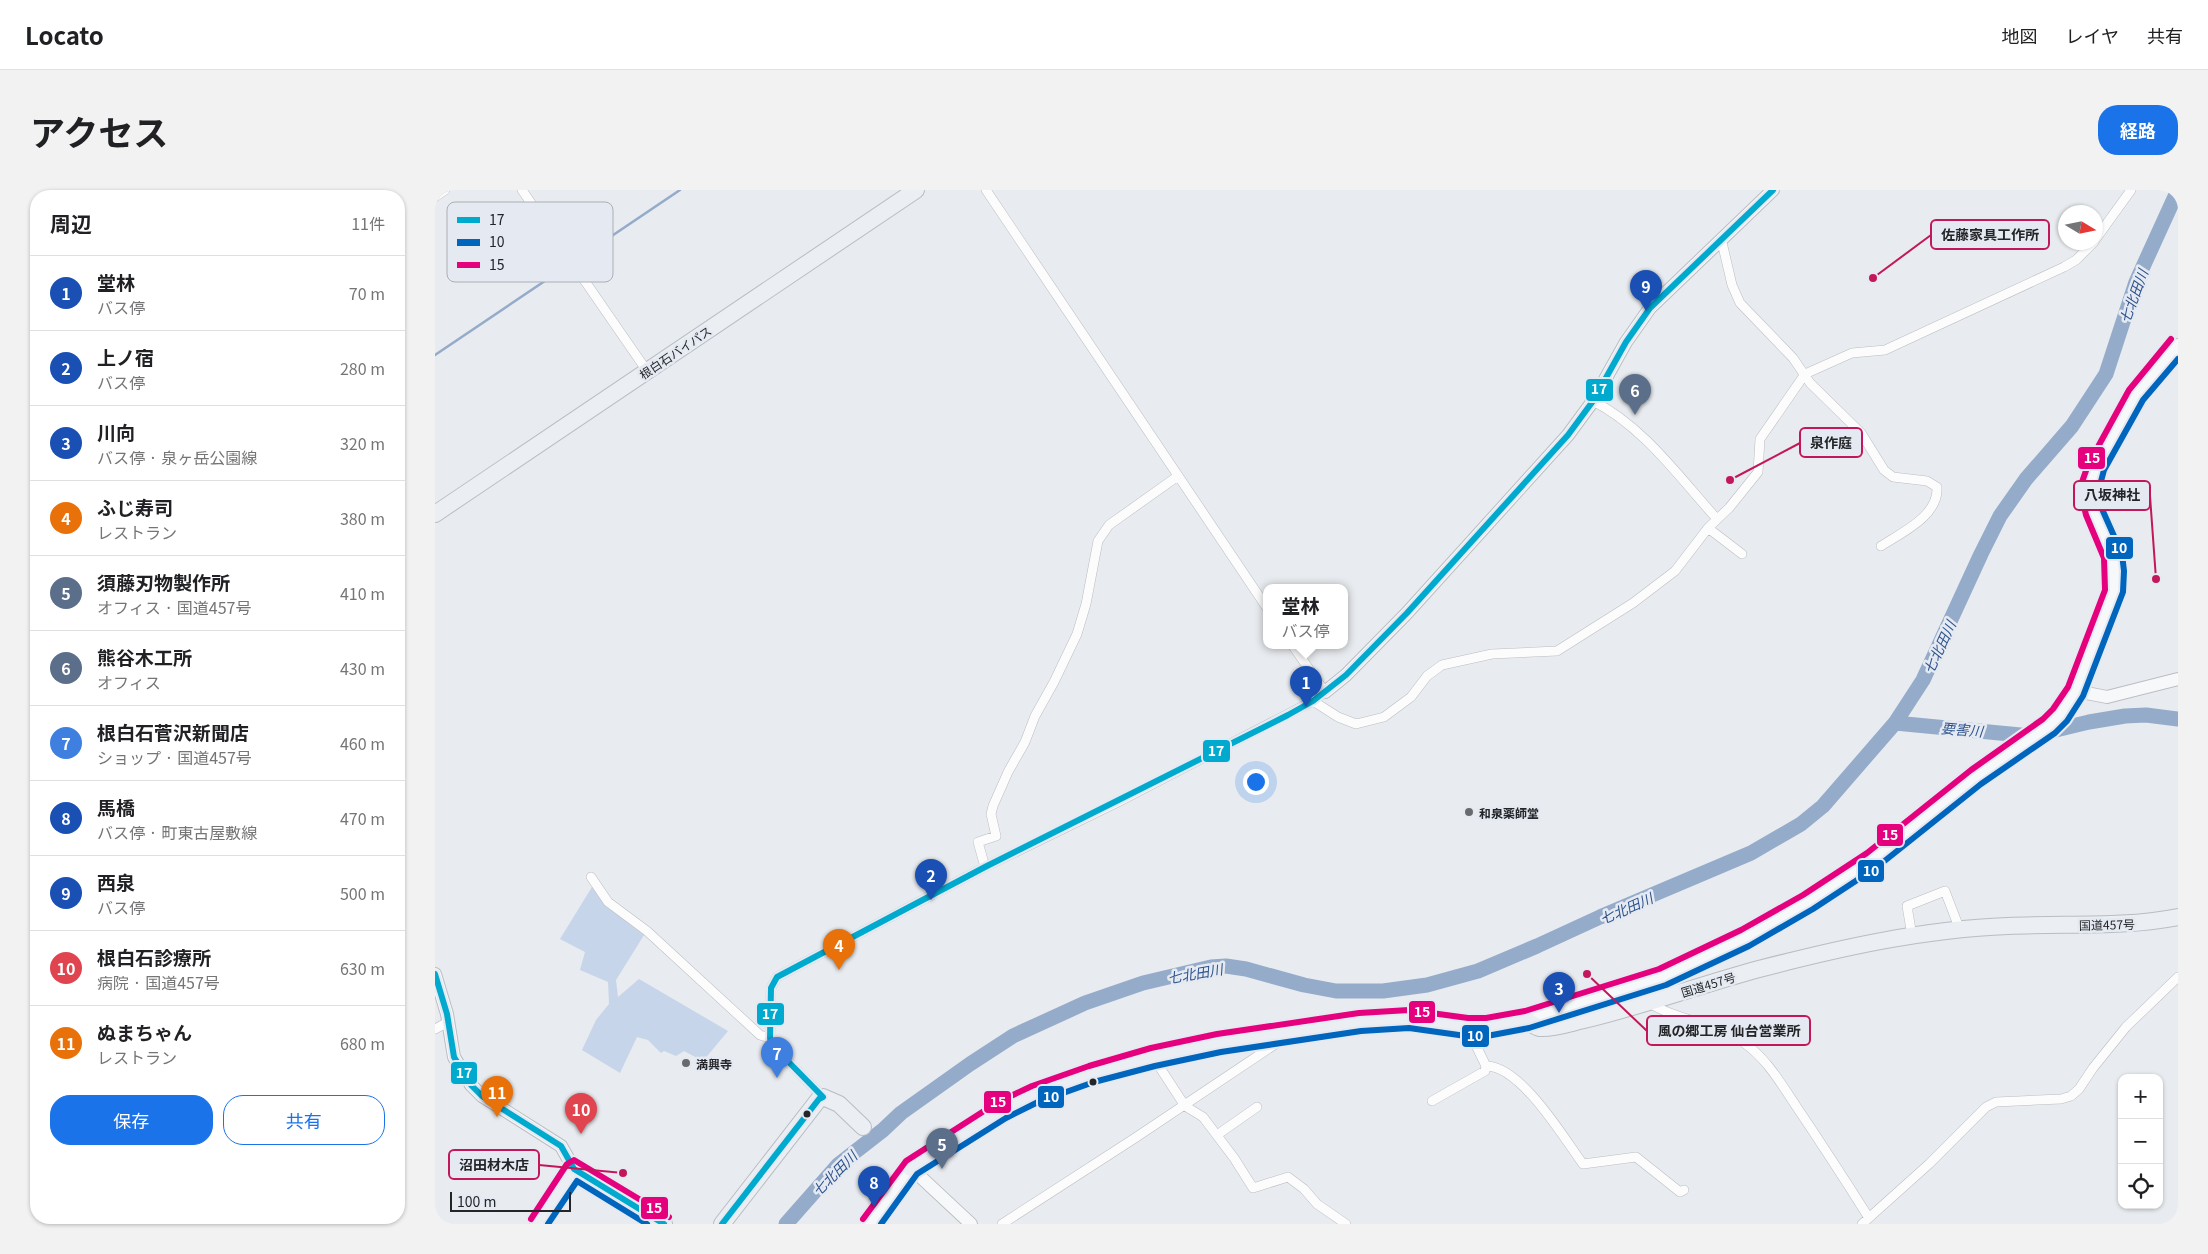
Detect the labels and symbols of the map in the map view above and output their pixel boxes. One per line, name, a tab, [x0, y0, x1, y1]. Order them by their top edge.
legend	[447, 202, 613, 282]
north arrow	[2058, 205, 2103, 250]
text: 17	[489, 209, 505, 229]
callout: 佐藤家具工作所	[1931, 220, 2049, 249]
text: 佐藤家具工作所	[1941, 224, 2039, 244]
text: 10	[489, 231, 505, 251]
text: 15	[489, 254, 505, 274]
water label: 七北田川	[2114, 264, 2153, 326]
pin: 9	[1630, 270, 1662, 311]
street label: 根白石バイパス	[636, 322, 714, 382]
pin: 6	[1619, 374, 1651, 415]
line badge: 17	[1585, 378, 1614, 402]
text: 17	[1591, 378, 1607, 398]
callout: 泉作庭	[1800, 428, 1862, 457]
text: 泉作庭	[1810, 432, 1852, 452]
line badge: 15	[2077, 446, 2106, 470]
text: 15	[2084, 447, 2100, 467]
callout: 八坂神社	[2074, 481, 2150, 510]
text: 八坂神社	[2084, 484, 2140, 504]
line badge: 10	[2105, 536, 2134, 560]
text: 10	[2111, 537, 2127, 557]
water label: 七北田川	[1918, 616, 1961, 677]
pin: 1	[1290, 666, 1322, 707]
water label: 要害川	[1940, 717, 1986, 741]
line badge: 17	[1202, 739, 1231, 763]
text: 17	[1208, 740, 1224, 760]
your location	[1243, 769, 1269, 795]
place label: 和泉薬師堂	[1479, 804, 1539, 821]
marker: 和泉薬師堂	[1463, 806, 1475, 818]
line badge: 15	[1876, 823, 1904, 847]
text: 15	[1882, 824, 1898, 844]
pin: 2	[915, 859, 947, 900]
line badge: 10	[1857, 859, 1885, 883]
text: 10	[1863, 860, 1879, 880]
water label: 七北田川	[1596, 887, 1657, 929]
street label: 国道457号	[2079, 915, 2135, 933]
pin: 4	[823, 929, 855, 970]
water label: 七北田川	[1166, 958, 1226, 988]
street label: 国道457号	[1679, 968, 1737, 1000]
pin: 3	[1543, 972, 1575, 1013]
line badge: 15	[1408, 1000, 1436, 1024]
text: 15	[1414, 1001, 1430, 1021]
line badge: 17	[756, 1002, 785, 1026]
text: 17	[762, 1003, 778, 1023]
callout: 風の郷工房 仙台営業所	[1647, 1016, 1810, 1045]
text: 風の郷工房 仙台営業所	[1657, 1020, 1801, 1040]
line badge: 10	[1461, 1024, 1490, 1048]
text: 10	[1467, 1025, 1483, 1045]
pin: 7	[761, 1037, 793, 1078]
place label: 満興寺	[696, 1055, 732, 1072]
marker: 満興寺	[680, 1057, 692, 1069]
line badge: 17	[450, 1061, 478, 1085]
text: 17	[456, 1062, 472, 1082]
pin: 11	[481, 1076, 513, 1117]
unlabelled marker	[1088, 1077, 1098, 1087]
line badge: 10	[1037, 1085, 1065, 1109]
text: 10	[1043, 1086, 1059, 1106]
line badge: 15	[983, 1090, 1012, 1114]
text: 15	[990, 1091, 1006, 1111]
pin: 10	[565, 1093, 597, 1134]
unlabelled marker	[802, 1109, 812, 1119]
pin: 5	[926, 1128, 958, 1169]
water label: 七北田川	[807, 1145, 862, 1200]
callout: 沼田材木店	[449, 1150, 539, 1179]
text: 沼田材木店	[459, 1154, 529, 1174]
pin: 8	[858, 1166, 890, 1207]
scale bar	[450, 1189, 571, 1212]
line badge: 15	[640, 1196, 669, 1220]
text: 15	[646, 1197, 662, 1217]

